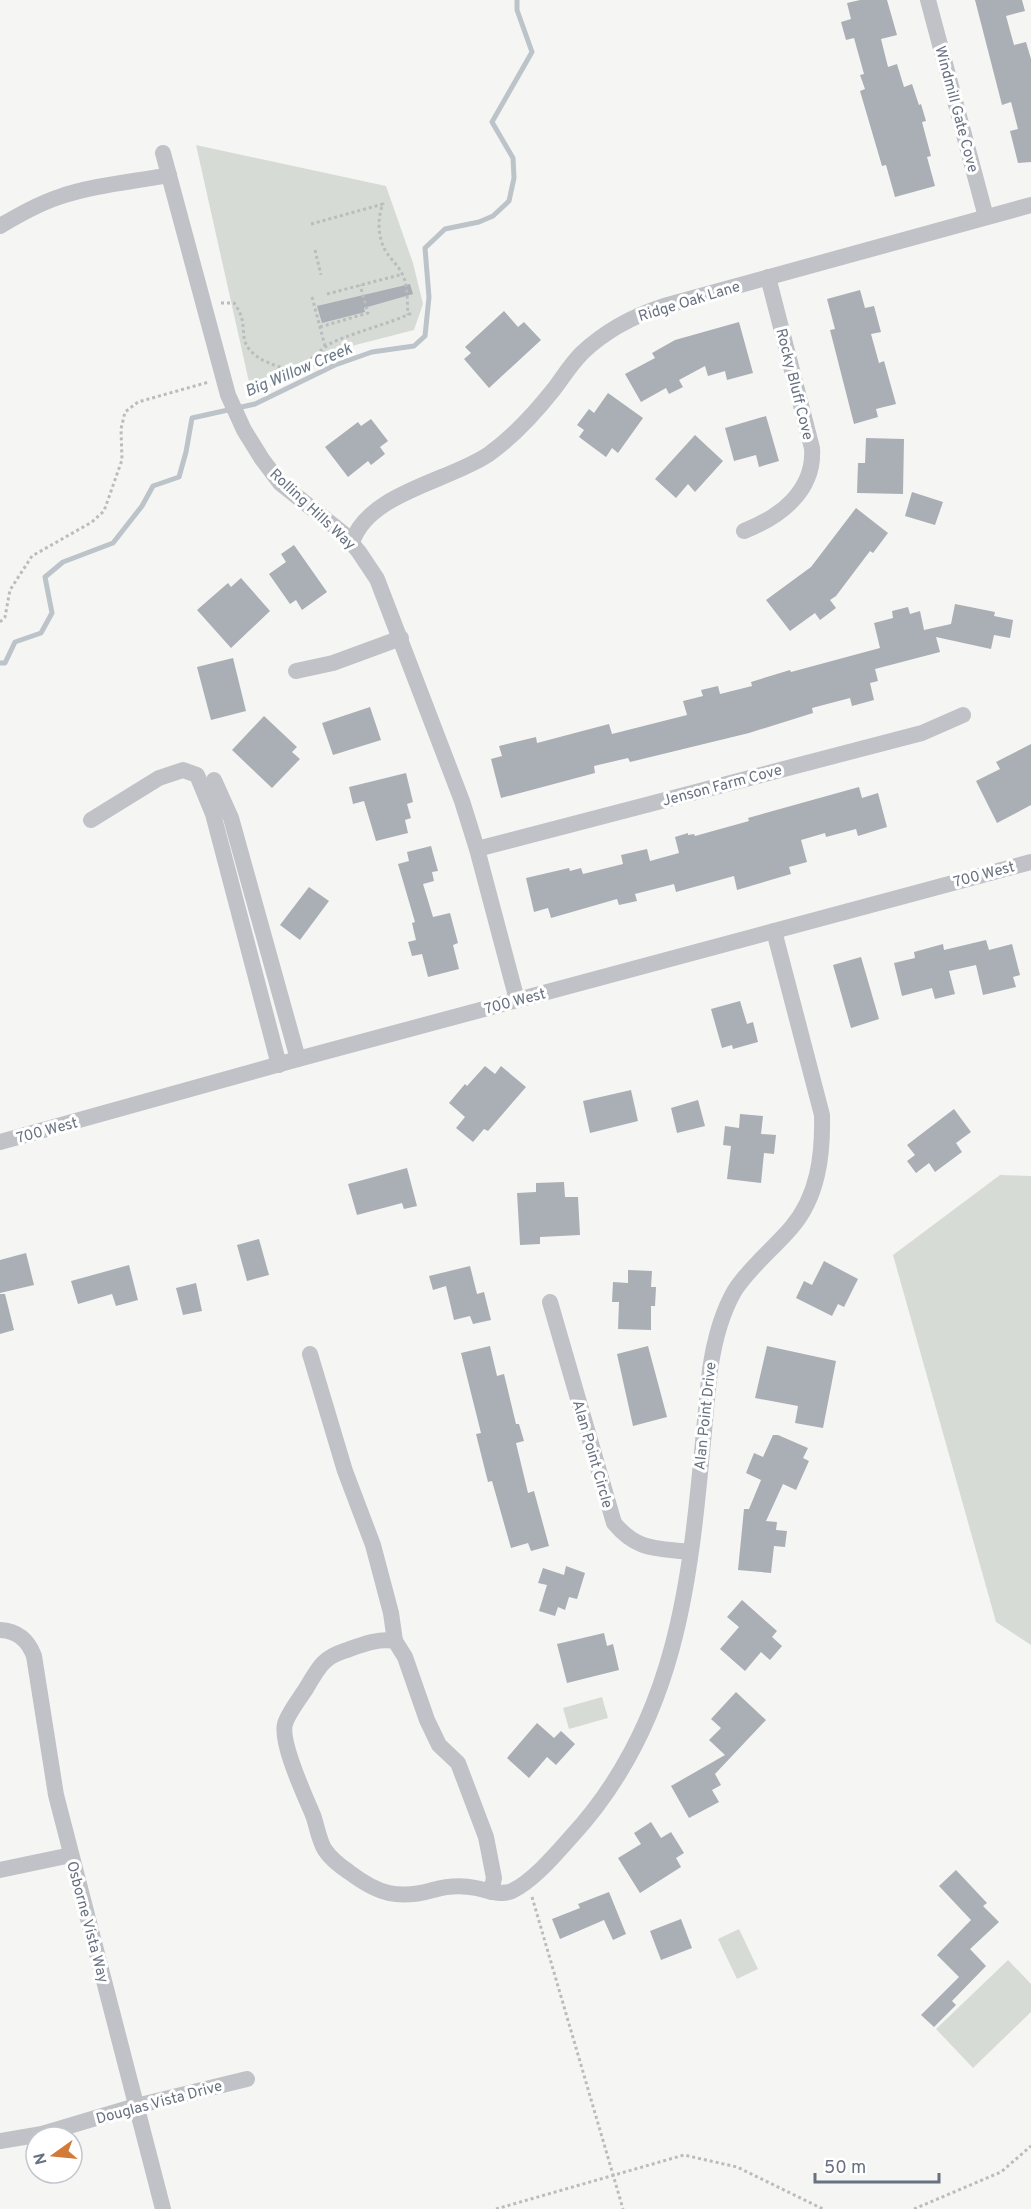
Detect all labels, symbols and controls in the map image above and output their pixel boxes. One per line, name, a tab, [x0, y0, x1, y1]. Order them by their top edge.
street label: Windmill Gate Cove	[930, 44, 982, 175]
street label: Ridge Oak Lane	[636, 278, 743, 327]
street label: Rocky Bluff Cove	[770, 327, 817, 442]
water label: Big Willow Creek	[242, 339, 356, 402]
street label: Rolling Hills Way	[265, 465, 359, 555]
street label: Jenson Farm Cove	[660, 761, 784, 812]
street label: 700 West	[952, 858, 1017, 893]
street label: 700 West	[483, 985, 548, 1020]
street label: 700 West	[15, 1114, 80, 1149]
street label: Alan Point Drive	[691, 1361, 722, 1471]
street label: Alan Point Circle	[567, 1398, 616, 1511]
street label: Osborne Vista Way	[61, 1859, 112, 1985]
street label: Douglas Vista Drive	[94, 2077, 225, 2129]
north arrow	[24, 2125, 84, 2185]
scale bar	[815, 2146, 940, 2184]
text: N	[30, 2150, 53, 2167]
text: 50 m	[824, 2157, 866, 2180]

